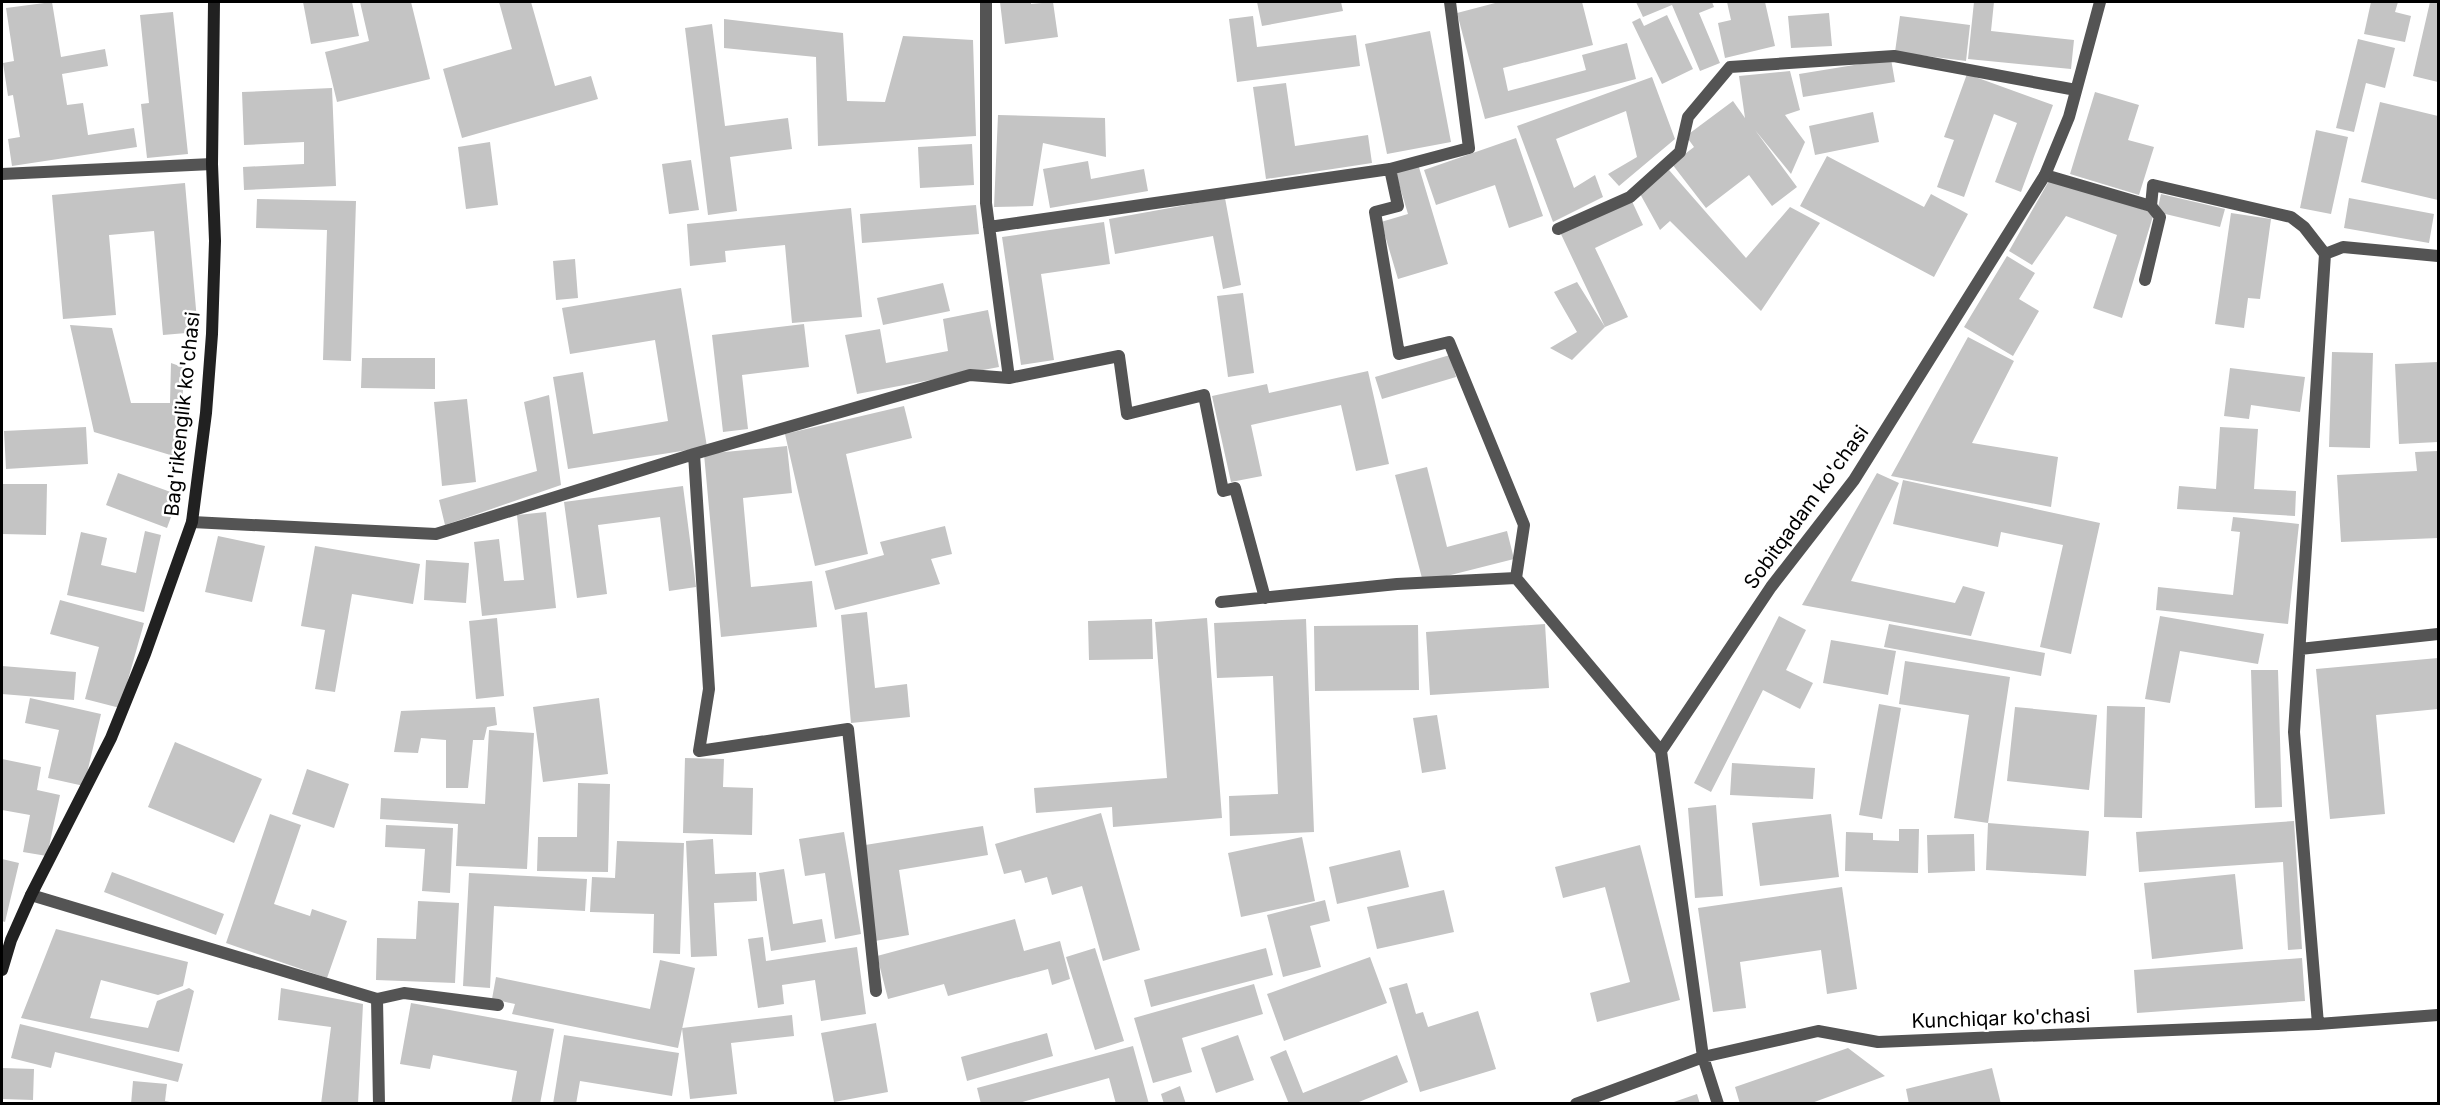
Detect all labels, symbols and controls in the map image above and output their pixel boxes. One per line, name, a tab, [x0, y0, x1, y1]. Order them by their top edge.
street label: Bag'rikenglik ko'chasi	[159, 310, 205, 518]
street label: Sobitqadam ko'chasi	[1739, 421, 1873, 593]
street label: Kunchiqar ko'chasi	[1911, 1003, 2091, 1033]

